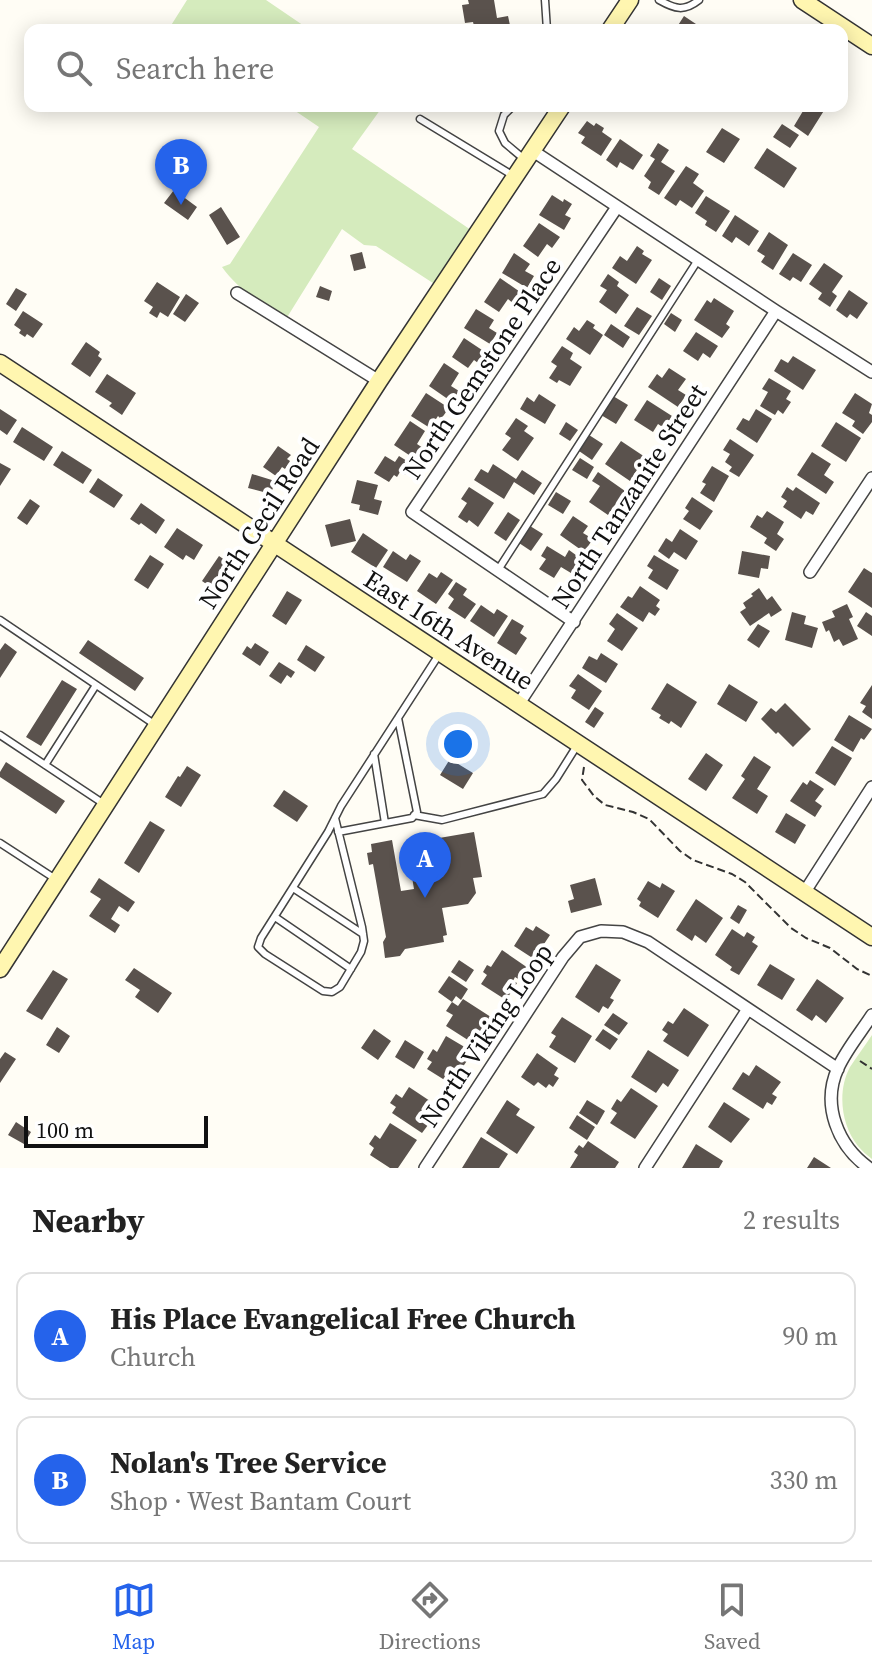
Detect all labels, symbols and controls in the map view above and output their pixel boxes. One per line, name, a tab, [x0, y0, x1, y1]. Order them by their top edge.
search box	[24, 24, 848, 112]
icon: search	[52, 46, 96, 90]
text: Search here	[116, 48, 274, 89]
pin: B	[155, 139, 207, 205]
street label: North Gemstone Place	[394, 250, 570, 486]
street label: North Tanzanite Street	[543, 376, 716, 615]
street label: North Cecil Road	[190, 430, 328, 616]
street label: East 16th Avenue	[357, 561, 541, 699]
your location	[438, 724, 478, 764]
pin: A	[399, 832, 451, 898]
street label: North Viking Loop	[411, 936, 561, 1134]
scale bar	[24, 1112, 208, 1148]
text: 100 m	[36, 1115, 94, 1145]
text: Nearby	[32, 1197, 145, 1243]
text: 2 results	[743, 1202, 840, 1238]
text: His Place Evangelical Free Church	[110, 1298, 576, 1339]
text: A	[51, 1318, 69, 1354]
text: 90 m	[783, 1318, 838, 1354]
text: Church	[110, 1339, 196, 1375]
text: Nolan's Tree Service	[110, 1442, 387, 1483]
text: B	[52, 1462, 68, 1498]
text: 330 m	[770, 1462, 838, 1498]
text: Shop · West Bantam Court	[110, 1483, 411, 1519]
tab: Map	[112, 1578, 156, 1656]
tab: Directions	[379, 1578, 481, 1656]
tab: Saved	[704, 1578, 760, 1656]

